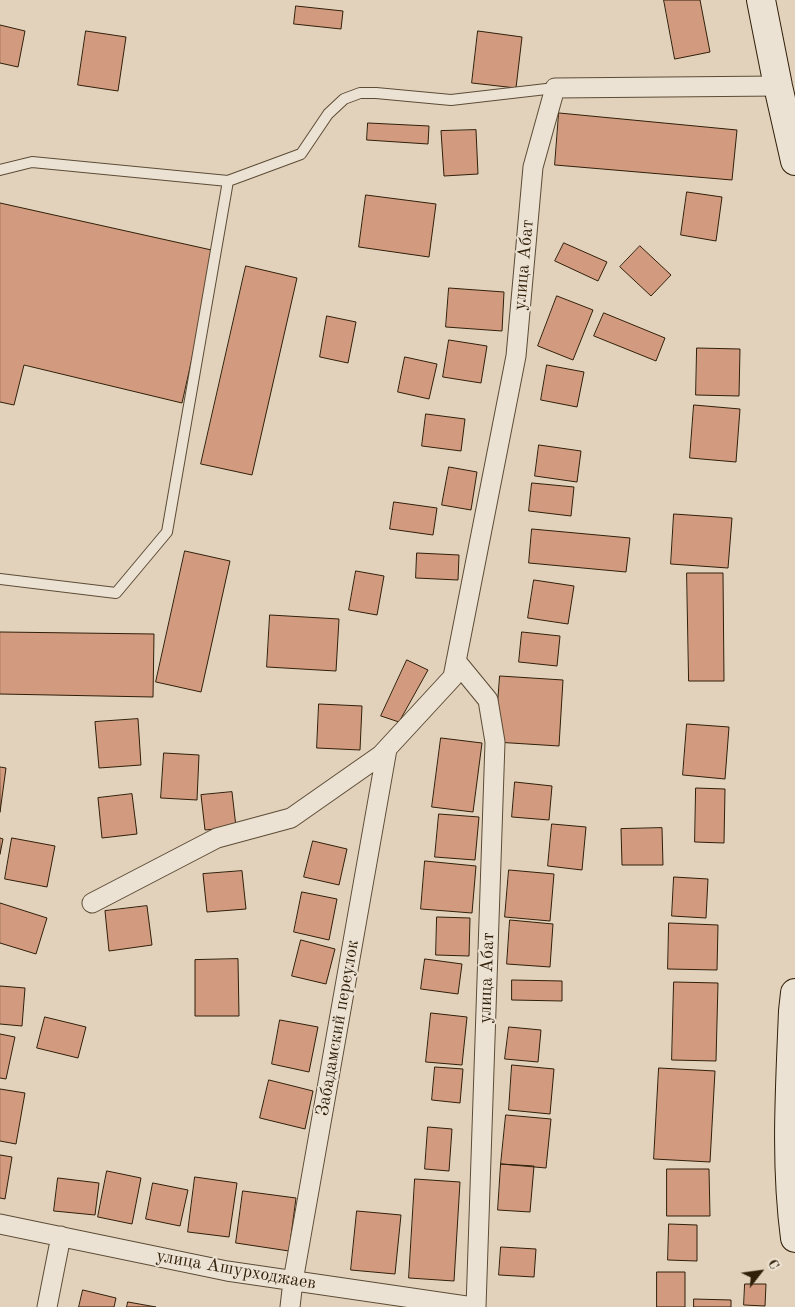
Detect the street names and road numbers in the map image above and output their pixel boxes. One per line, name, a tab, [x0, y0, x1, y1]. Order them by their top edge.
street label: улица Абат	[509, 219, 539, 311]
street label: улица Абат	[475, 932, 499, 1024]
street label: Забадамский переулок	[312, 938, 364, 1118]
street label: улица Ашурходжаев	[154, 1245, 318, 1295]

